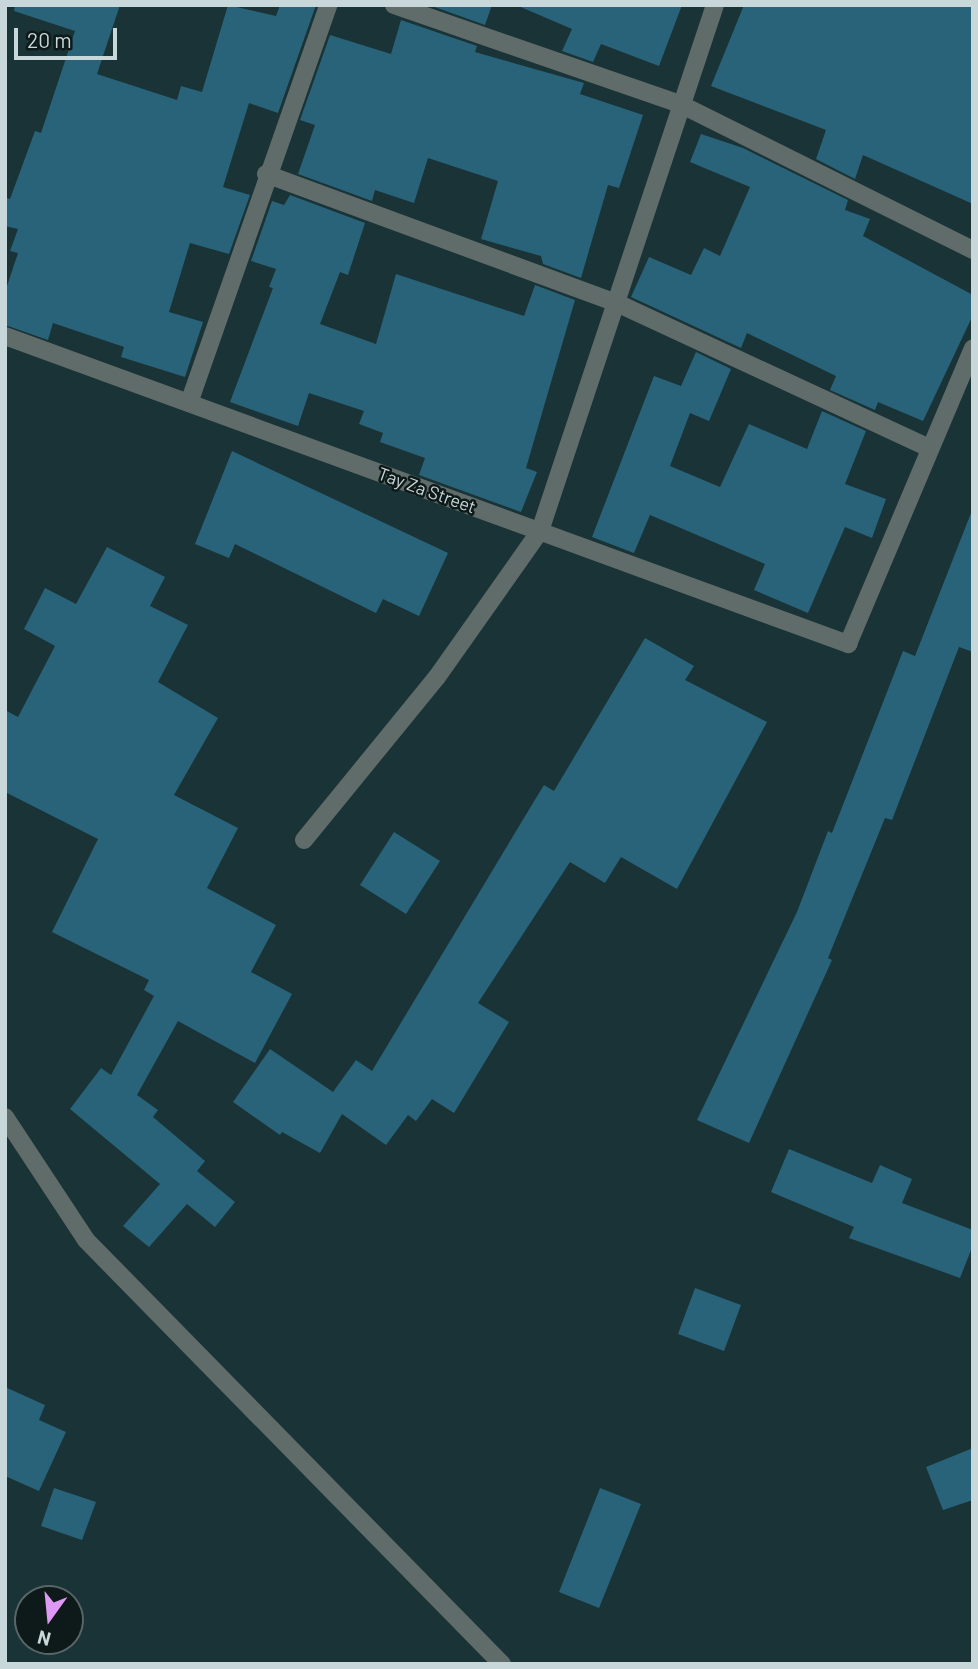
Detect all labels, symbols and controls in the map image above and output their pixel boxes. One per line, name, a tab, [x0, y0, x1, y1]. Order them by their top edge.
scale bar	[18, 14, 121, 58]
text: 20 m	[27, 27, 72, 52]
street label: Tay Za Street	[375, 462, 479, 518]
north arrow	[14, 1585, 84, 1655]
text: N	[35, 1626, 53, 1652]

